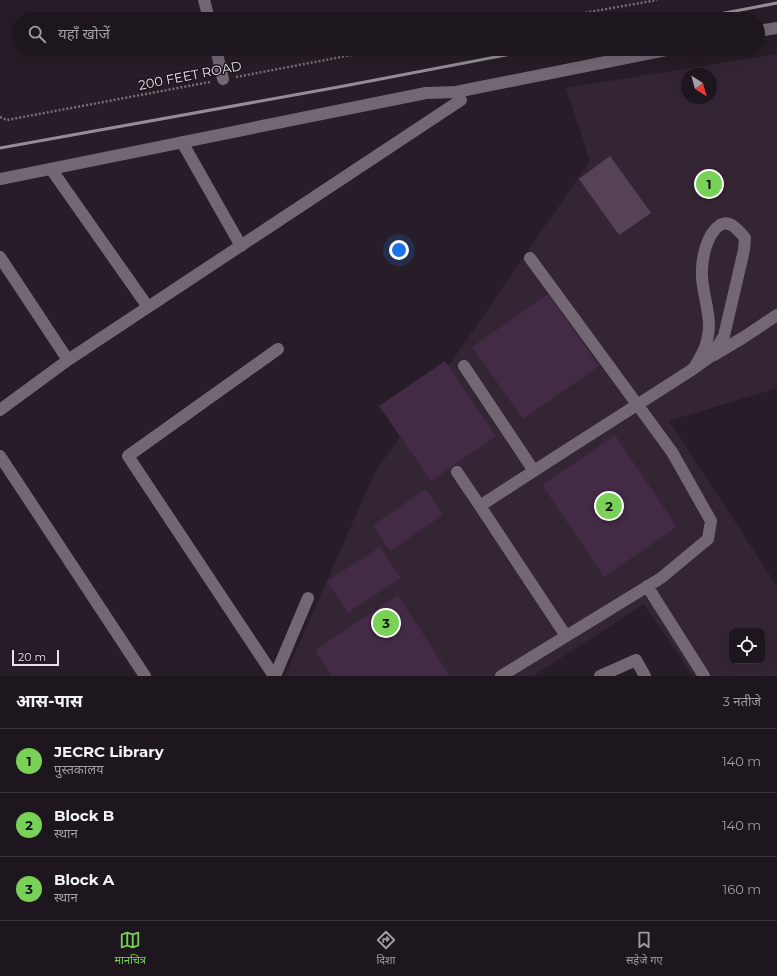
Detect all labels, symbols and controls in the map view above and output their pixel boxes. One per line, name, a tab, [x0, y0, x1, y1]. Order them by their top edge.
search box	[12, 12, 765, 56]
icon: search	[26, 23, 48, 45]
text: यहाँ खोजें	[58, 24, 110, 43]
street label: 200 FEET ROAD	[137, 57, 243, 93]
north arrow	[681, 68, 717, 104]
pin: 1	[696, 169, 722, 199]
your location	[389, 240, 409, 260]
pin: 2	[596, 491, 622, 521]
pin: 3	[373, 608, 399, 638]
map controls	[729, 628, 765, 664]
button: locate	[729, 628, 765, 664]
scale bar	[12, 648, 59, 667]
text: 20 m	[18, 650, 46, 664]
text: आस-पास	[16, 691, 83, 711]
text: 3 नतीजे	[723, 693, 761, 709]
text: JECRC Library	[54, 742, 164, 761]
text: 1	[26, 753, 32, 769]
text: 140 m	[722, 753, 761, 769]
text: पुस्तकालय	[54, 761, 104, 777]
text: Block B	[54, 806, 114, 825]
text: 2	[25, 817, 33, 833]
text: 140 m	[722, 817, 761, 833]
text: स्थान	[54, 825, 78, 841]
text: Block A	[54, 870, 114, 889]
text: 3	[25, 881, 33, 897]
text: 160 m	[723, 881, 761, 897]
text: स्थान	[54, 889, 78, 905]
tab: मानचित्र	[114, 929, 146, 968]
tab: दिशा	[375, 929, 397, 968]
tab: सहेजे गए	[626, 929, 662, 968]

